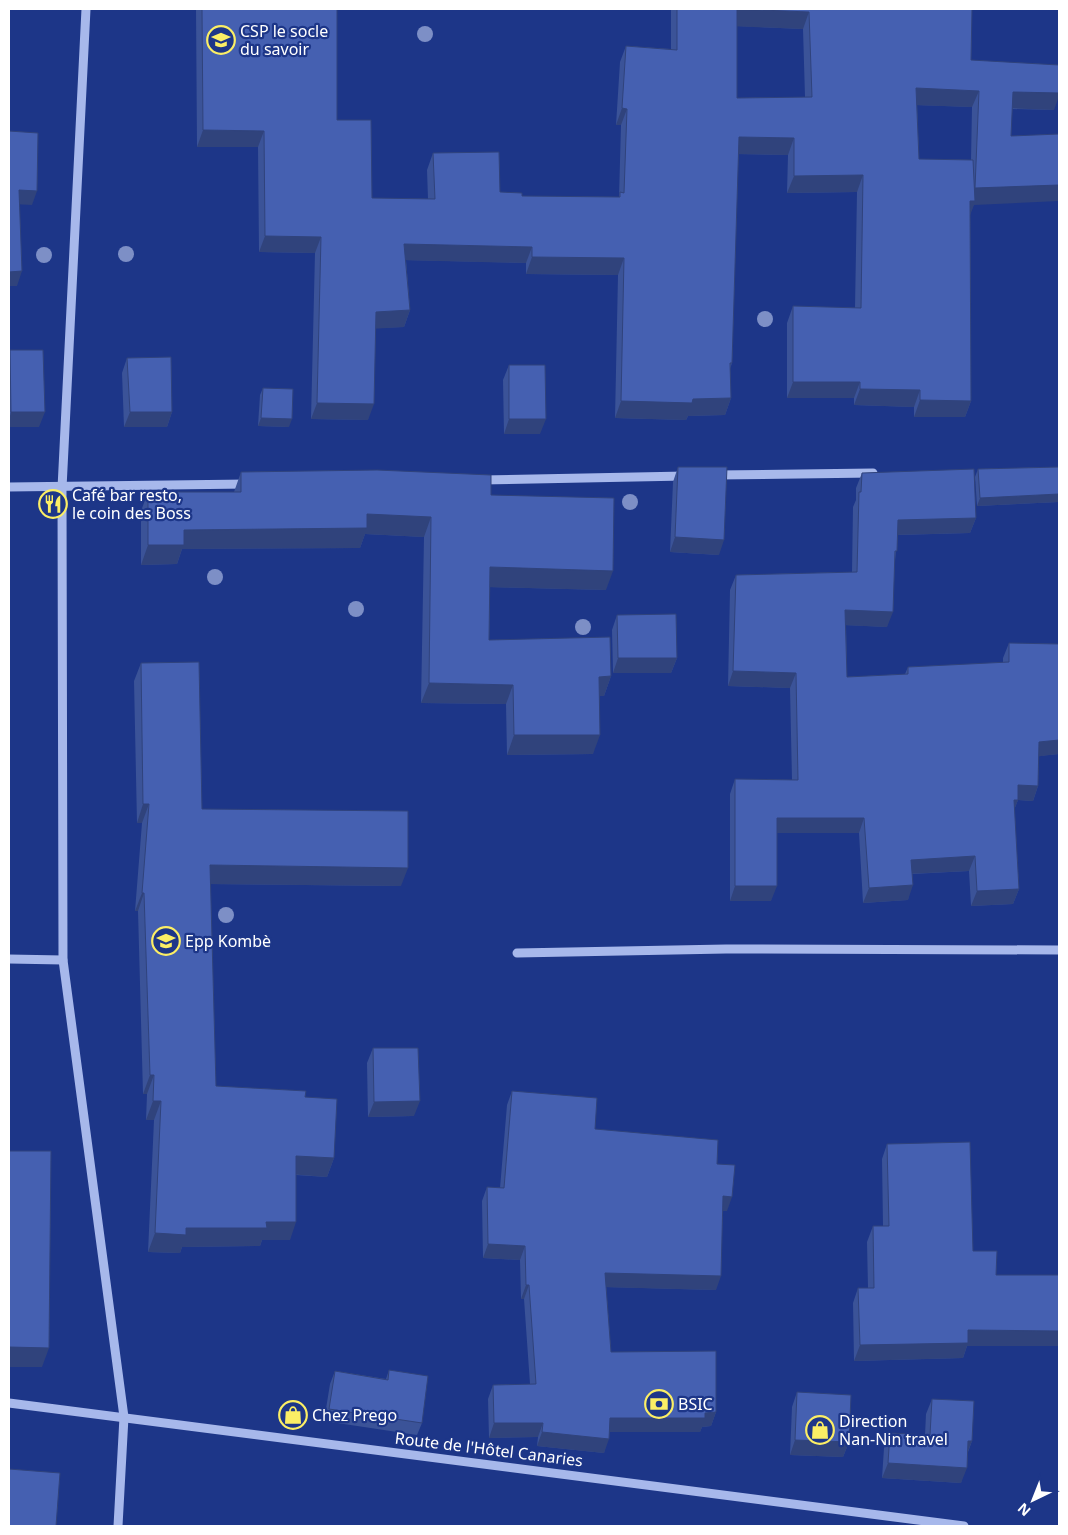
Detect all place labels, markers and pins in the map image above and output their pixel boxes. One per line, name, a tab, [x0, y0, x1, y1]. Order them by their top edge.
place label: CSP le socle du savoir	[240, 20, 328, 60]
school or university icon: CSP le socle du savoir	[206, 25, 236, 55]
place label: Café bar resto, le coin des Boss	[72, 484, 191, 524]
restaurant icon: Café bar resto, le coin des Boss	[38, 489, 68, 519]
school or university icon: Epp Kombè	[151, 926, 181, 956]
place label: Epp Kombè	[185, 930, 271, 952]
bank icon: BSIC	[644, 1389, 674, 1419]
place label: BSIC	[678, 1393, 713, 1415]
shop icon: Chez Prego	[278, 1400, 308, 1430]
place label: Chez Prego	[312, 1404, 397, 1426]
place label: Direction Nan-Nin travel	[839, 1410, 948, 1450]
shop icon: Direction Nan-Nin travel	[805, 1415, 835, 1445]

